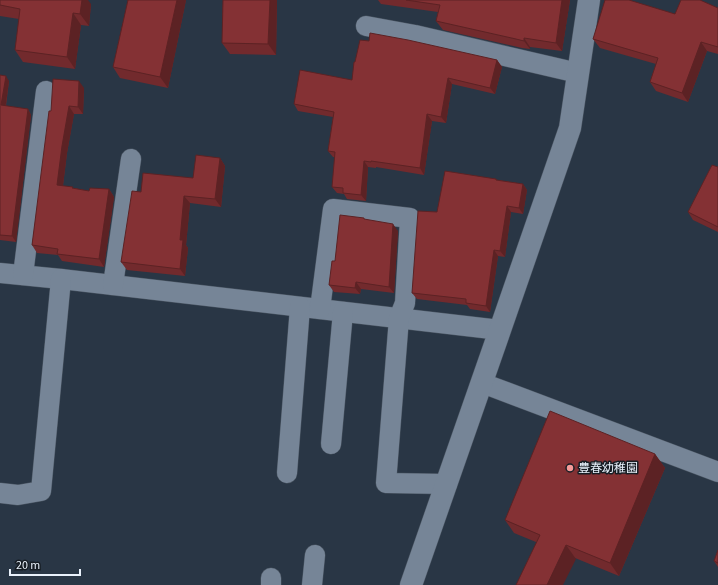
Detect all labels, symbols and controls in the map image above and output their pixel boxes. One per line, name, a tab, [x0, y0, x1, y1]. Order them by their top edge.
place label: 豊春幼稚園	[578, 460, 638, 477]
marker: 豊春幼稚園	[565, 463, 575, 473]
scale bar	[10, 551, 80, 577]
text: 20 m	[16, 557, 40, 574]

